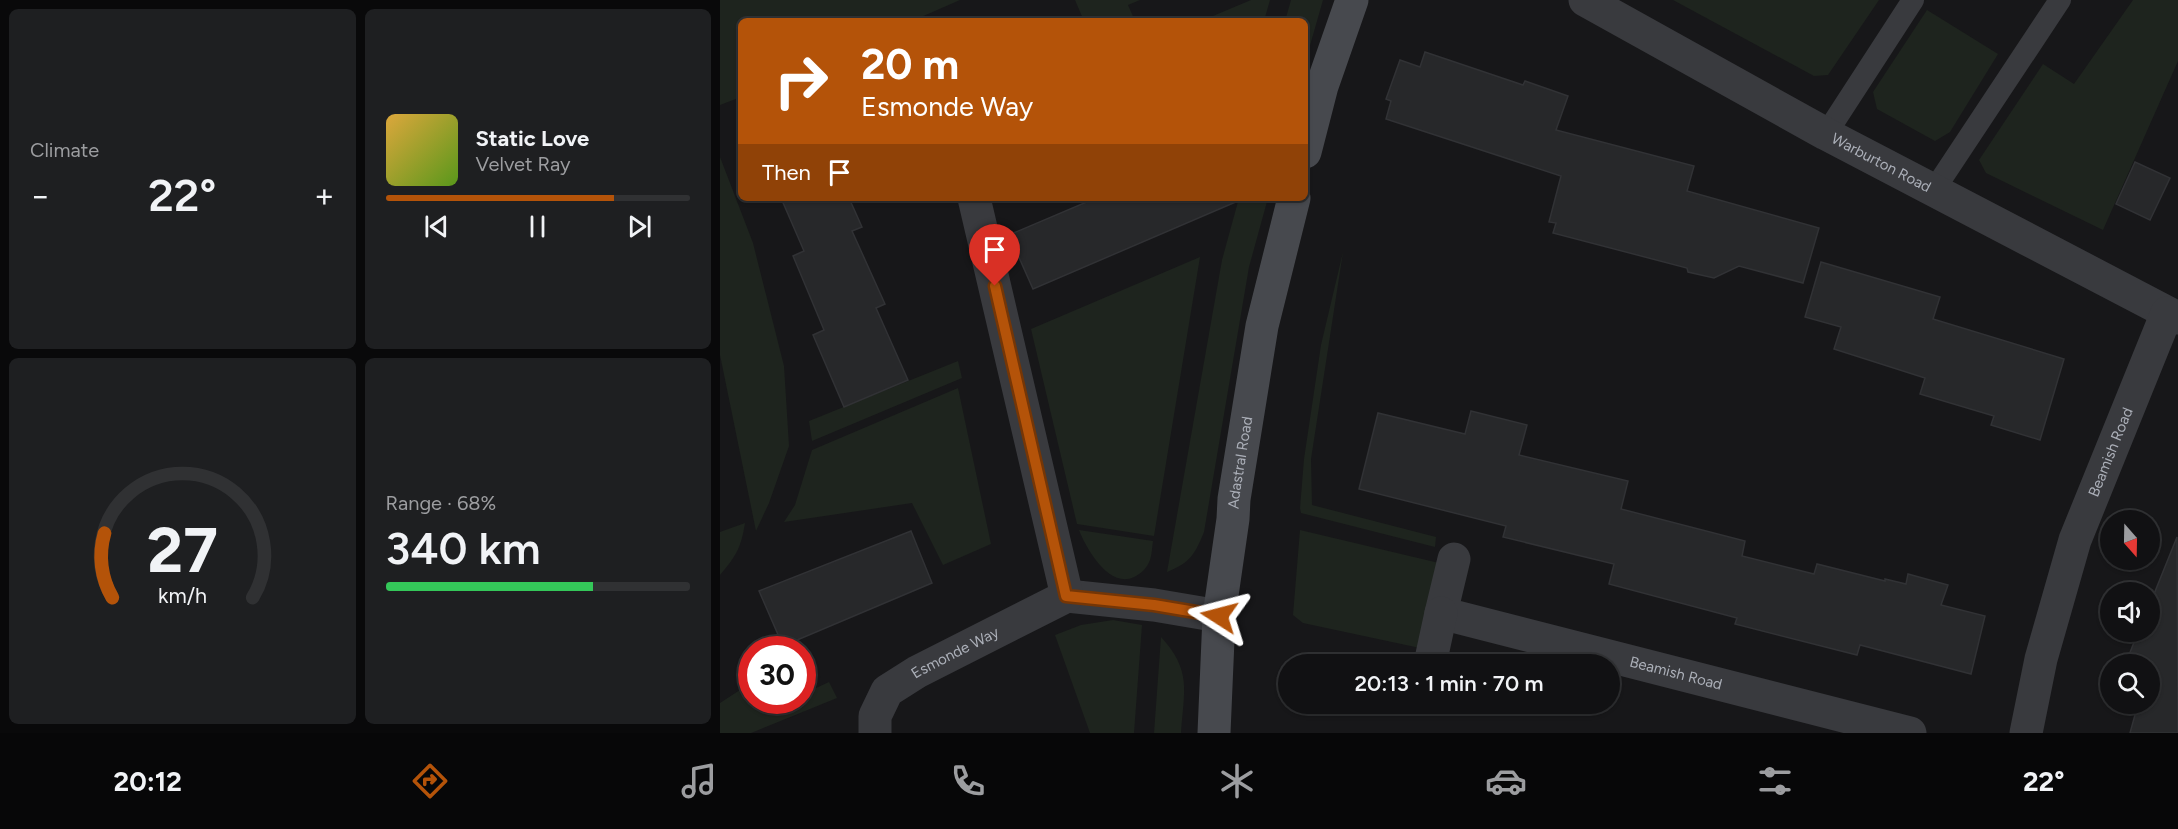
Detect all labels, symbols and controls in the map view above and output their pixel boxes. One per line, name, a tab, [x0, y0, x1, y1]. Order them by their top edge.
text: 20 m	[861, 39, 959, 90]
icon: right	[762, 42, 840, 120]
text: Esmonde Way	[861, 90, 1033, 123]
text: Static Love	[476, 125, 589, 152]
street label: Warburton Road	[1828, 129, 1934, 196]
text: Climate	[30, 138, 99, 162]
text: Velvet Ray	[476, 152, 571, 176]
icon: arrive	[823, 156, 856, 189]
text: Then	[762, 159, 811, 186]
text: 22°	[148, 168, 216, 222]
text: −	[30, 176, 51, 215]
text: +	[314, 176, 334, 215]
icon: previous	[420, 210, 453, 243]
icon: pause	[521, 210, 554, 243]
icon: next	[623, 210, 656, 243]
pin	[969, 224, 1020, 286]
icon: arrive	[978, 233, 1011, 266]
street label: Beamish Road	[2084, 405, 2137, 500]
street label: Adastral Road	[1225, 415, 1256, 509]
text: Range · 68%	[386, 491, 496, 515]
north arrow	[2100, 510, 2160, 570]
map controls	[2100, 510, 2160, 714]
text: 27	[147, 513, 218, 588]
text: 340 km	[386, 521, 541, 575]
button: sound	[2100, 582, 2160, 642]
text: km/h	[158, 583, 207, 608]
position arrow	[1187, 584, 1251, 648]
street label: Esmonde Way	[908, 623, 1002, 682]
speed limit sign: 30	[738, 636, 816, 714]
street label: Beamish Road	[1628, 653, 1724, 694]
button: search	[2100, 654, 2160, 714]
text: 20:13 · 1 min · 70 m	[1355, 670, 1543, 697]
icon: directions	[409, 760, 451, 802]
icon: music	[678, 760, 720, 802]
icon: phone	[947, 760, 989, 802]
icon: climate	[1216, 760, 1258, 802]
icon: car	[1485, 760, 1527, 802]
icon: filters	[1754, 760, 1796, 802]
text: 20:12	[114, 765, 182, 798]
text: 22°	[2023, 765, 2064, 798]

